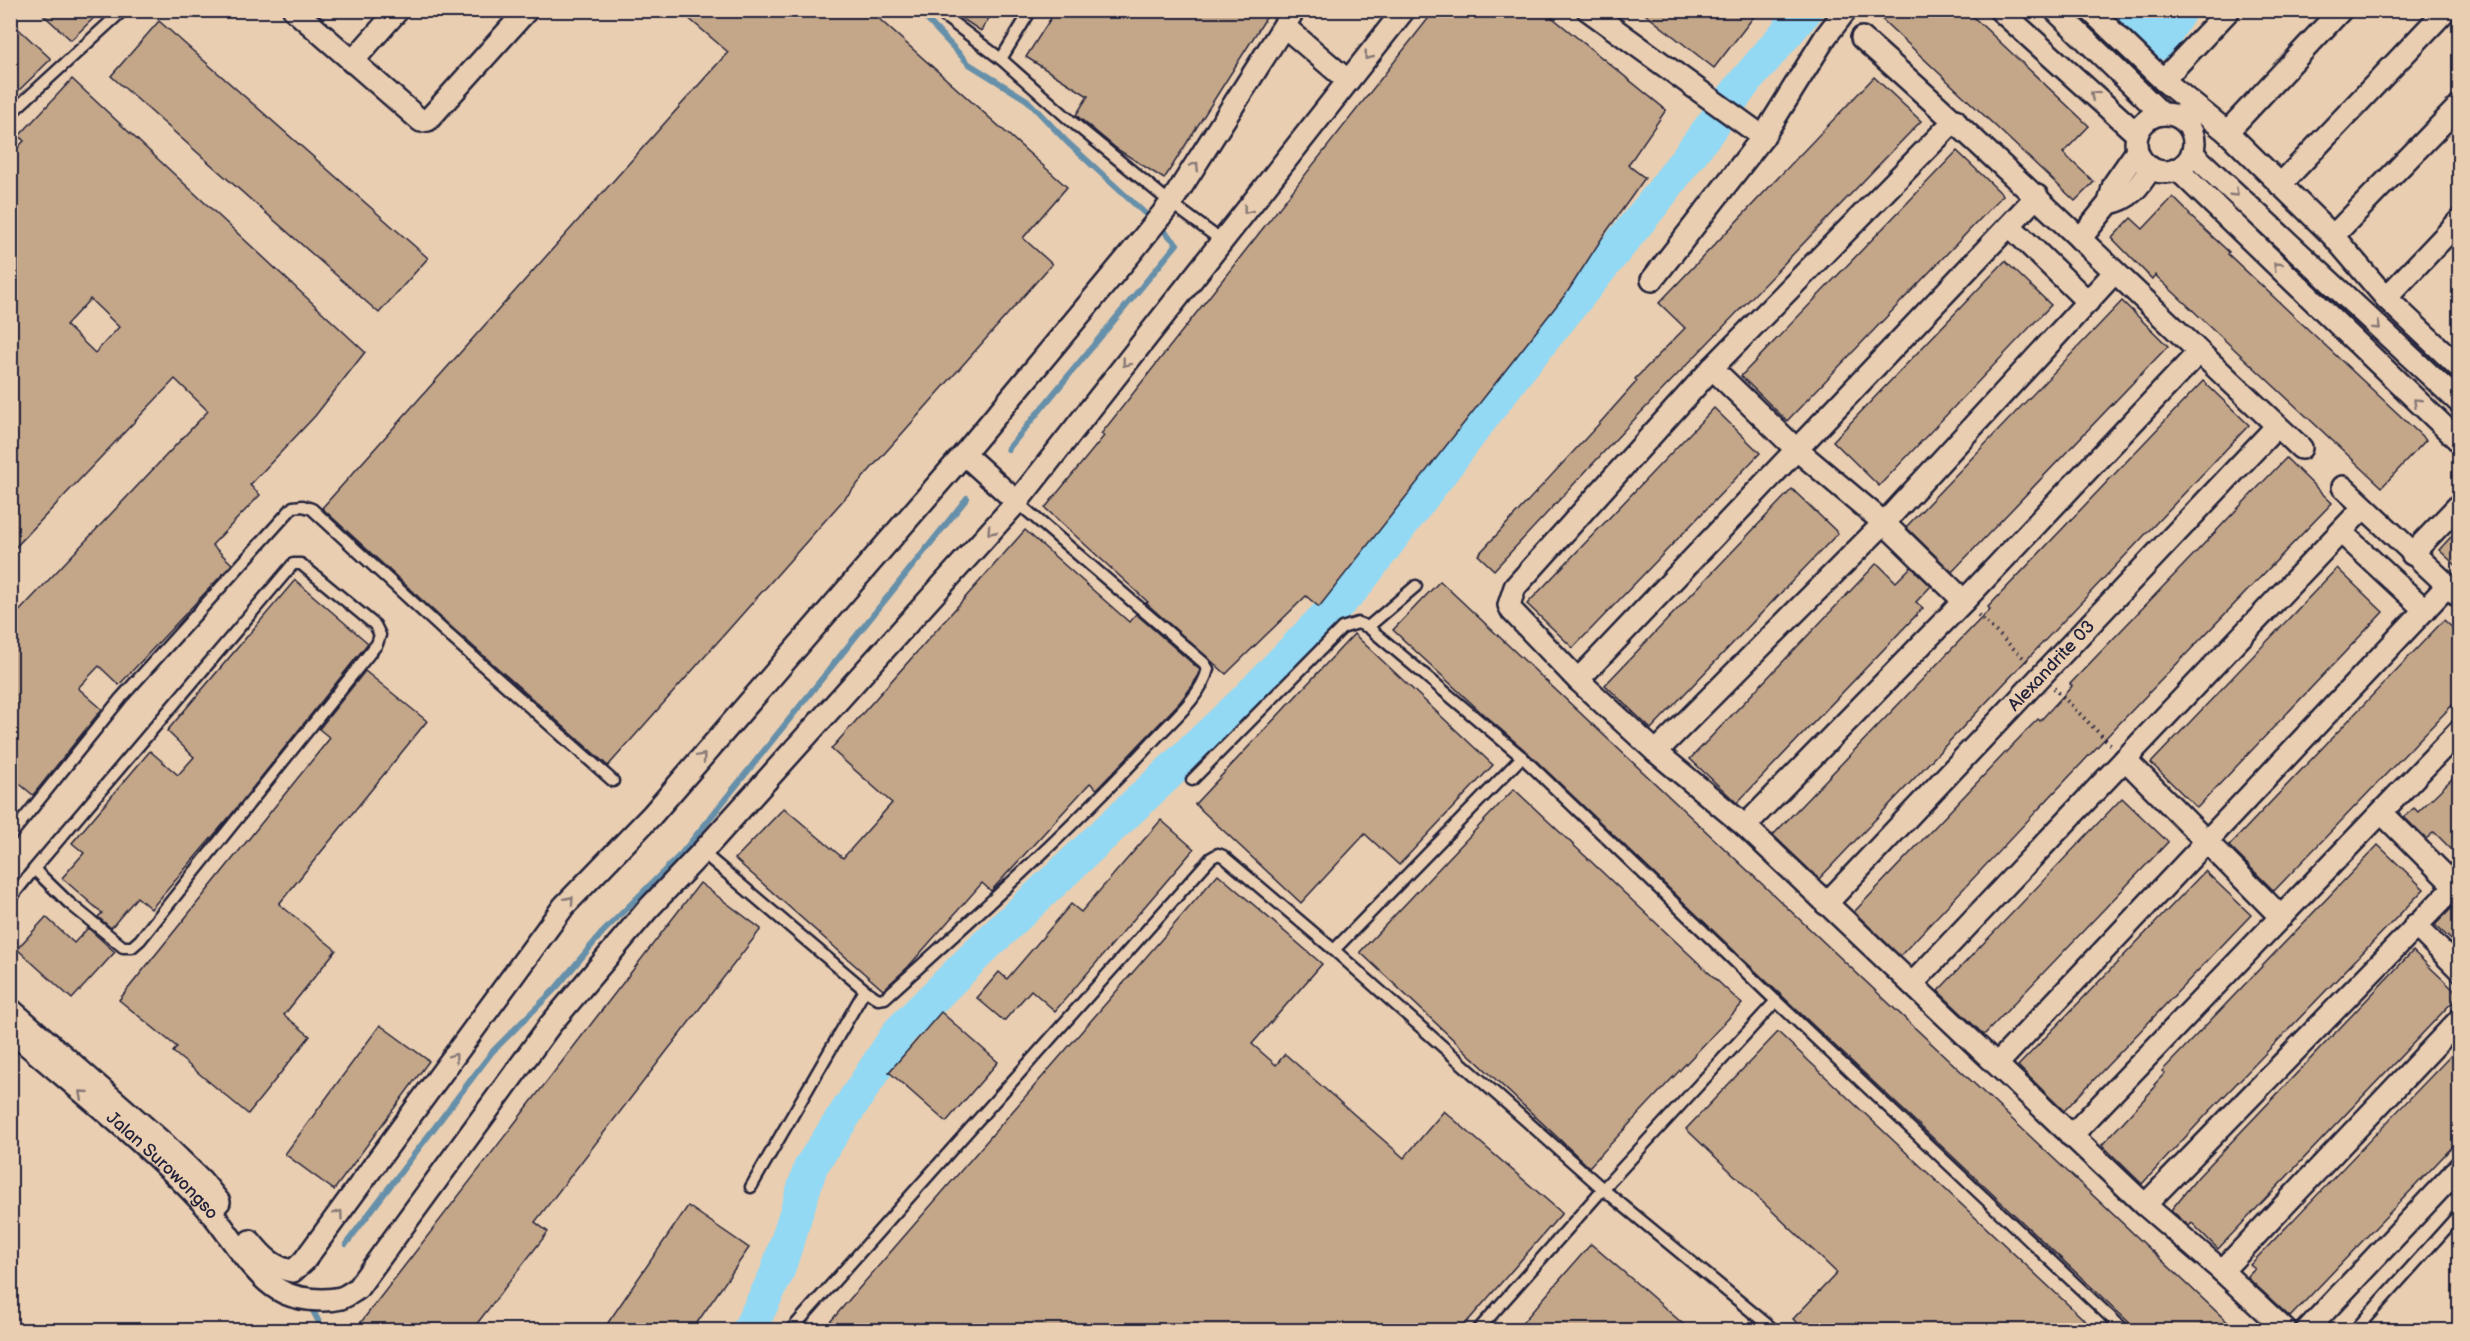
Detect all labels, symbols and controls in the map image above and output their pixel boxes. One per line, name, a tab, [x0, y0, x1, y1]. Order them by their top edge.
one-way arrow	[1364, 50, 1375, 61]
one-way arrow	[2090, 91, 2100, 102]
one-way arrow	[1187, 162, 1199, 172]
one-way arrow	[2228, 185, 2239, 196]
one-way arrow	[1244, 203, 1255, 214]
one-way arrow	[2274, 262, 2284, 273]
one-way arrow	[2371, 319, 2381, 330]
one-way arrow	[1123, 356, 1134, 367]
one-way arrow	[2414, 398, 2425, 409]
one-way arrow	[987, 524, 998, 535]
street label: Alexandrite 03	[2004, 616, 2099, 715]
one-way arrow	[695, 753, 706, 764]
one-way arrow	[563, 896, 574, 907]
one-way arrow	[447, 1052, 458, 1063]
one-way arrow	[79, 1090, 90, 1101]
street label: Jalan Surowongso	[102, 1107, 223, 1224]
one-way arrow	[332, 1210, 343, 1221]

